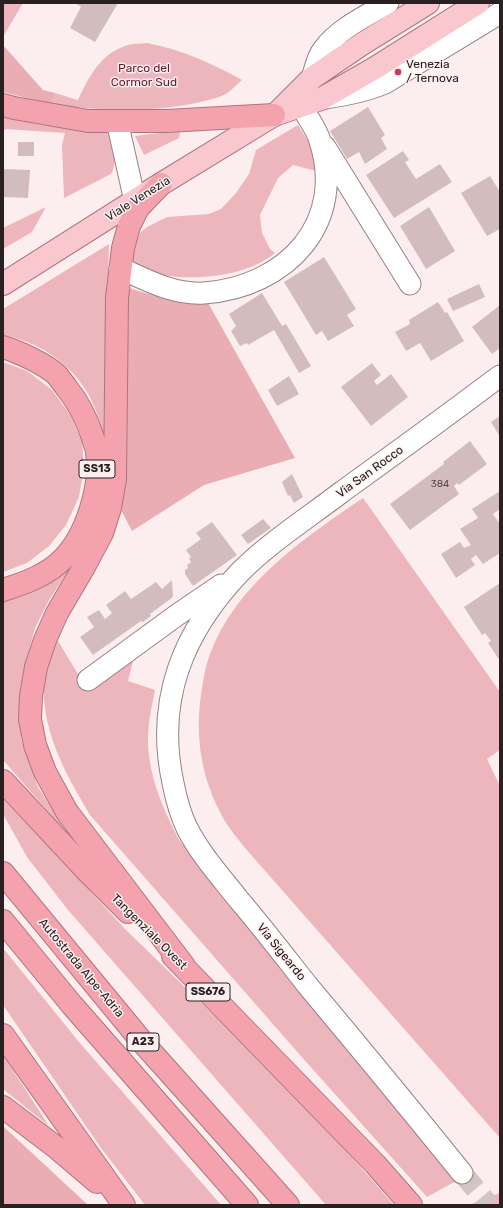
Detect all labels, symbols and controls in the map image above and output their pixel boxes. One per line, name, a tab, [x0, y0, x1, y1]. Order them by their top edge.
place label: Venezia / Ternova	[406, 58, 459, 86]
park label: Parco del Cormor Sud	[111, 62, 177, 90]
marker: Venezia / Ternova	[393, 67, 403, 77]
street label: Viale Venezia	[103, 173, 173, 225]
street label: Via San Rocco	[334, 443, 406, 501]
road number: SS13	[79, 460, 115, 478]
house number: 384	[431, 478, 449, 490]
street label: Tangenziale Ovest	[108, 891, 190, 973]
street label: Autostrada Alpe-Adria	[35, 916, 127, 1020]
street label: Via Sigeardo	[253, 920, 309, 984]
road number: SS676	[186, 983, 230, 1001]
road number: A23	[127, 1033, 159, 1051]

